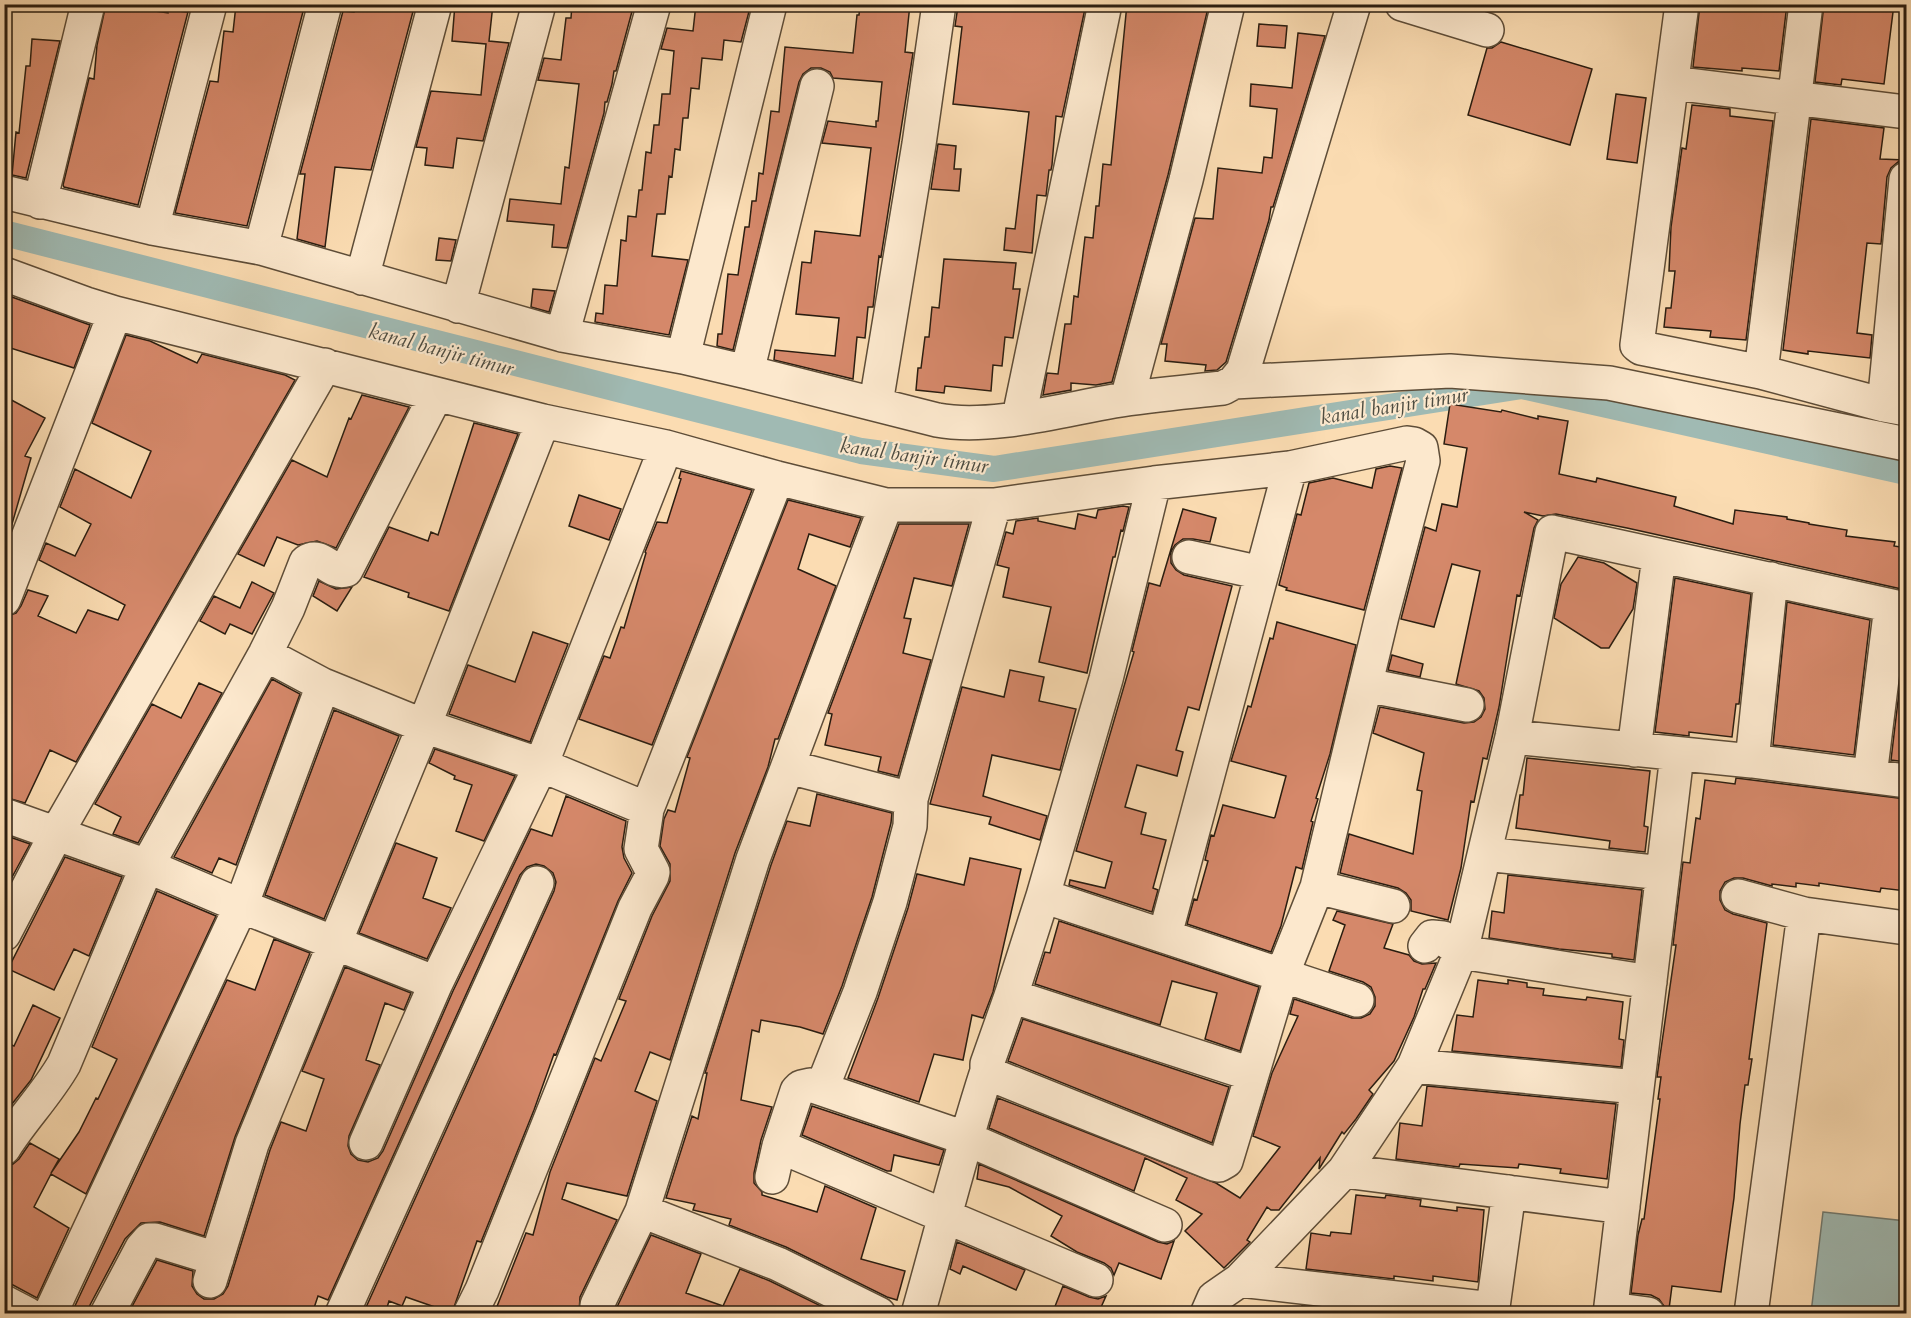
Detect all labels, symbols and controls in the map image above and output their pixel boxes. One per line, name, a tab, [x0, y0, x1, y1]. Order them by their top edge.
water label: kanal banjir timur	[365, 317, 518, 384]
water label: kanal banjir timur	[1318, 380, 1471, 432]
water label: kanal banjir timur	[838, 431, 991, 481]

